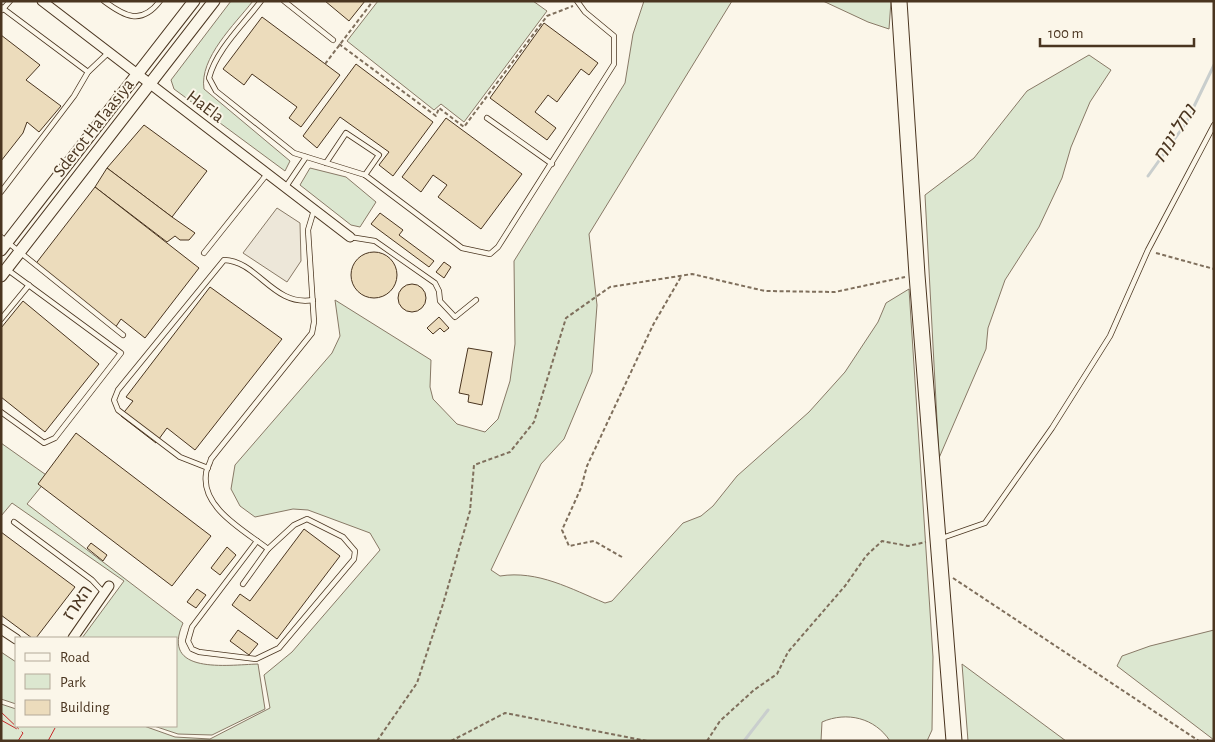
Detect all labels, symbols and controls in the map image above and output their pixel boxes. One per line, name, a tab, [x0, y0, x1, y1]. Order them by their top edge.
scale bar	[1040, 15, 1194, 47]
text: 100 m	[1048, 26, 1083, 41]
street label: Sderot HaTaasiya	[50, 76, 138, 180]
street label: HaEla	[183, 87, 227, 127]
water label: נחל ינוח	[1150, 100, 1201, 166]
street label: הארז	[60, 582, 96, 624]
legend	[15, 637, 178, 727]
text: Road	[60, 650, 90, 665]
text: Park	[60, 675, 86, 690]
text: Building	[60, 700, 110, 715]

